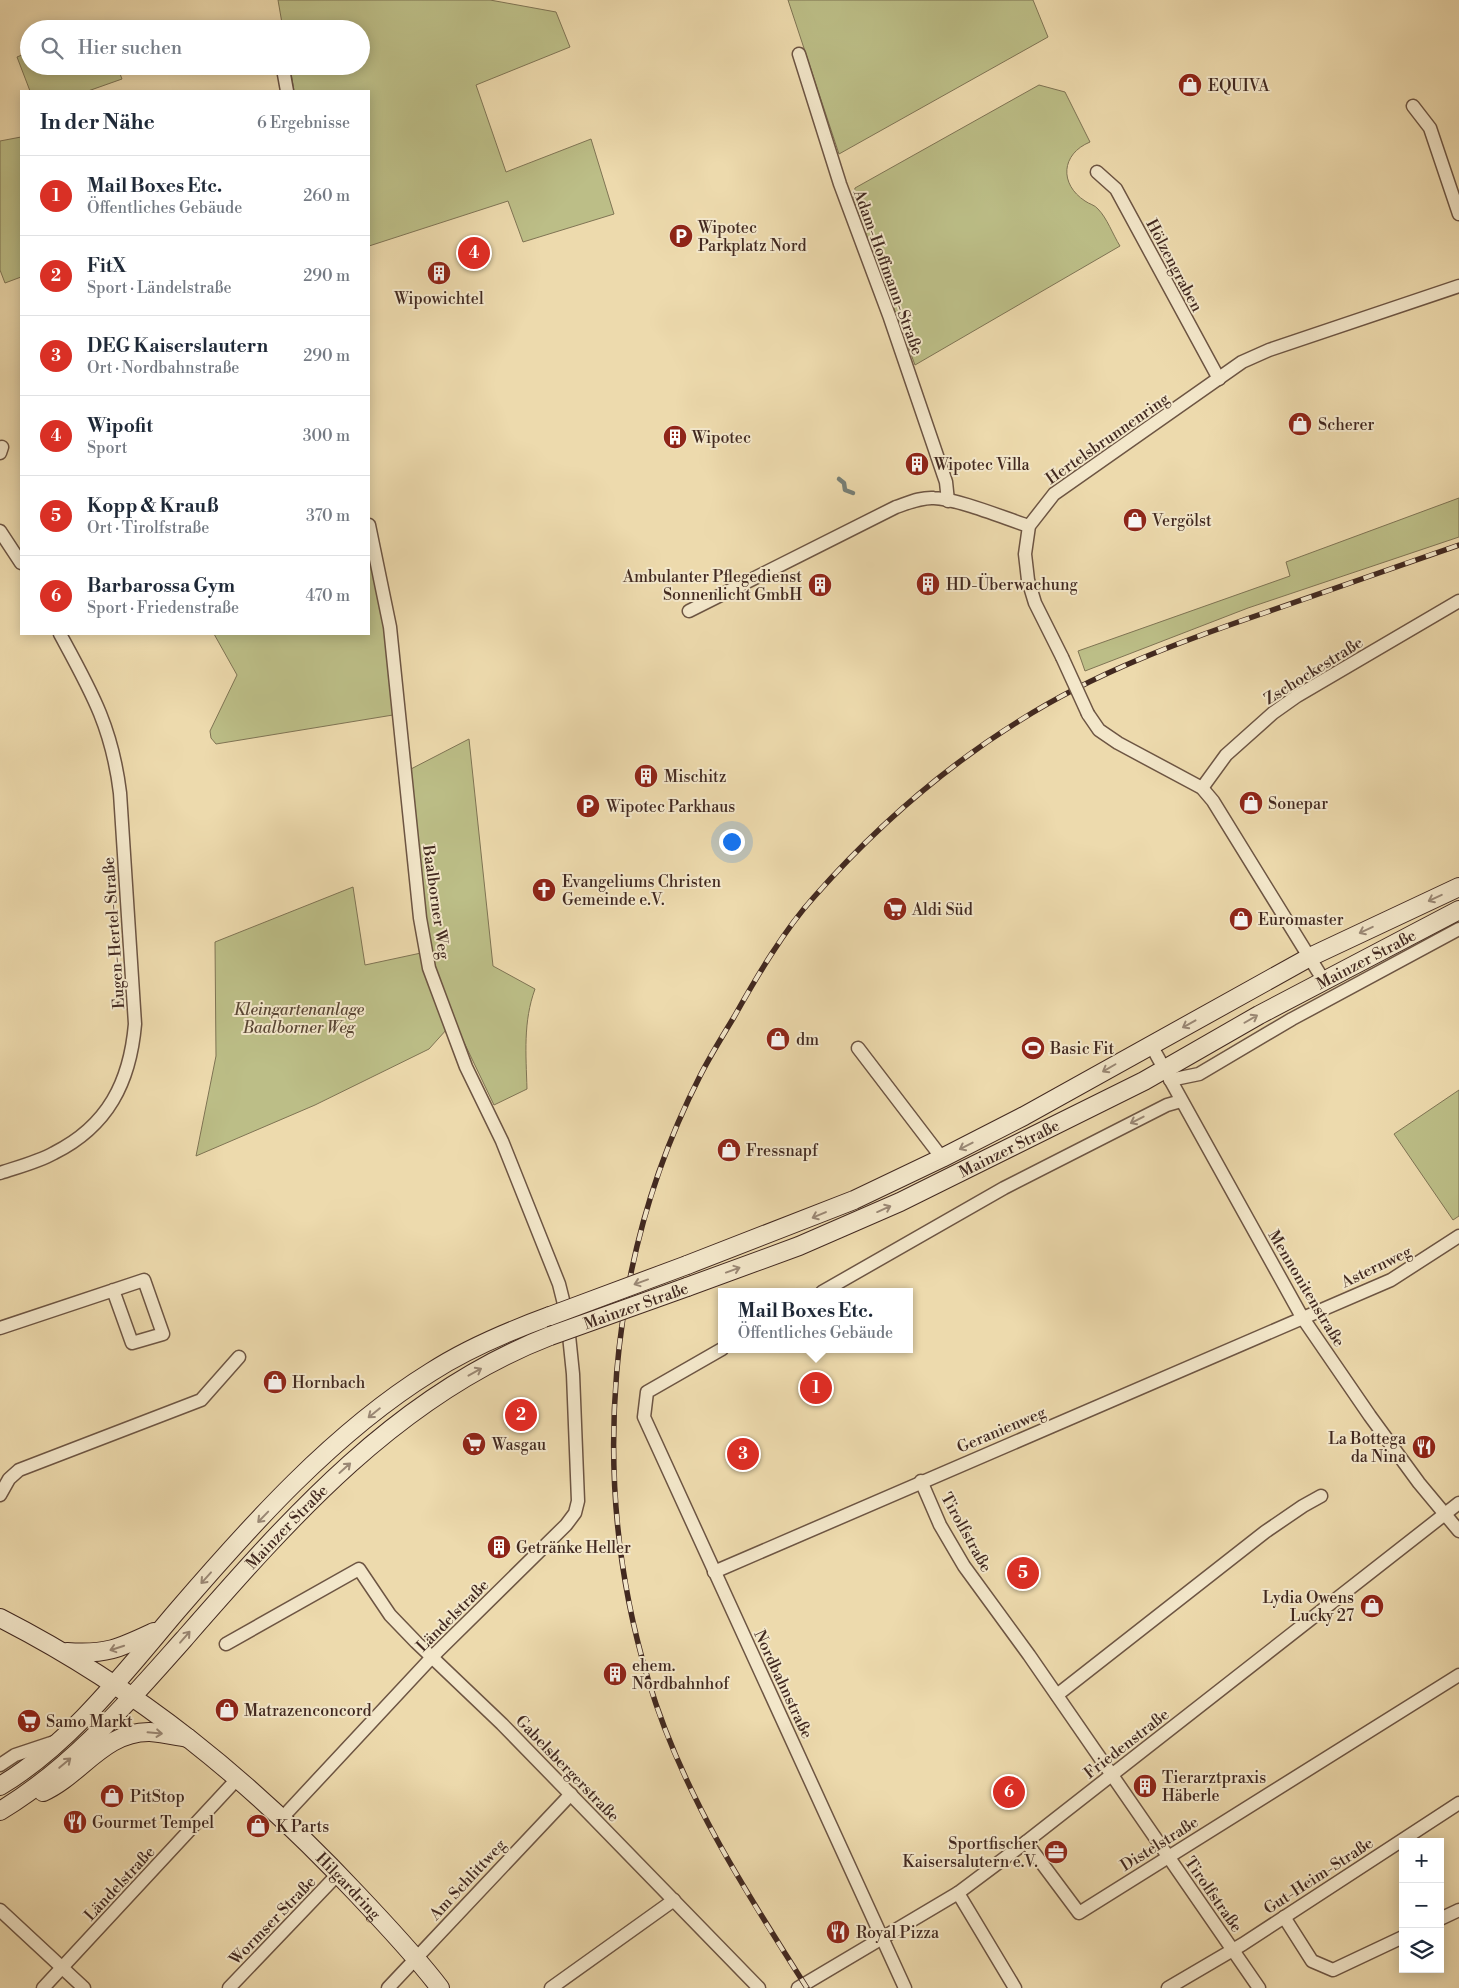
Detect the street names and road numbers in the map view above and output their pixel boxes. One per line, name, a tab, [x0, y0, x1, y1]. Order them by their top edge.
street label: Adam-Hoffmann-Straße	[848, 186, 927, 358]
street label: Hölzengraben	[1141, 216, 1207, 316]
street label: Hertelsbrunnenring	[1042, 388, 1174, 489]
street label: Zschockestraße	[1260, 632, 1367, 709]
street label: Baalborner Weg	[418, 843, 454, 961]
street label: Eugen-Hertel-Straße	[99, 856, 129, 1010]
street label: Mainzer Straße	[1313, 925, 1420, 994]
street label: Mainzer Straße	[956, 1115, 1063, 1182]
street label: Mennonitenstraße	[1263, 1226, 1349, 1351]
street label: Asternweg	[1337, 1241, 1415, 1293]
street label: Mainzer Straße	[581, 1278, 691, 1334]
street label: Geranienweg	[954, 1402, 1049, 1458]
street label: Mainzer Straße	[242, 1481, 332, 1574]
street label: Tirolfstraße	[936, 1489, 996, 1576]
street label: Ländelstraße	[412, 1575, 493, 1656]
street label: Nordbahnstraße	[749, 1627, 817, 1742]
street label: Friedenstraße	[1080, 1704, 1173, 1783]
street label: Gabelsbergerstraße	[511, 1711, 623, 1826]
street label: Distelstraße	[1117, 1812, 1202, 1876]
street label: Gut-Heim-Straße	[1260, 1833, 1377, 1919]
street label: Am Schlittweg	[424, 1835, 511, 1925]
street label: Ländelstraße	[80, 1842, 159, 1925]
street label: Hilgardring	[311, 1849, 385, 1925]
street label: Tirolfstraße	[1180, 1853, 1246, 1936]
street label: Wormser Straße	[225, 1872, 320, 1970]

